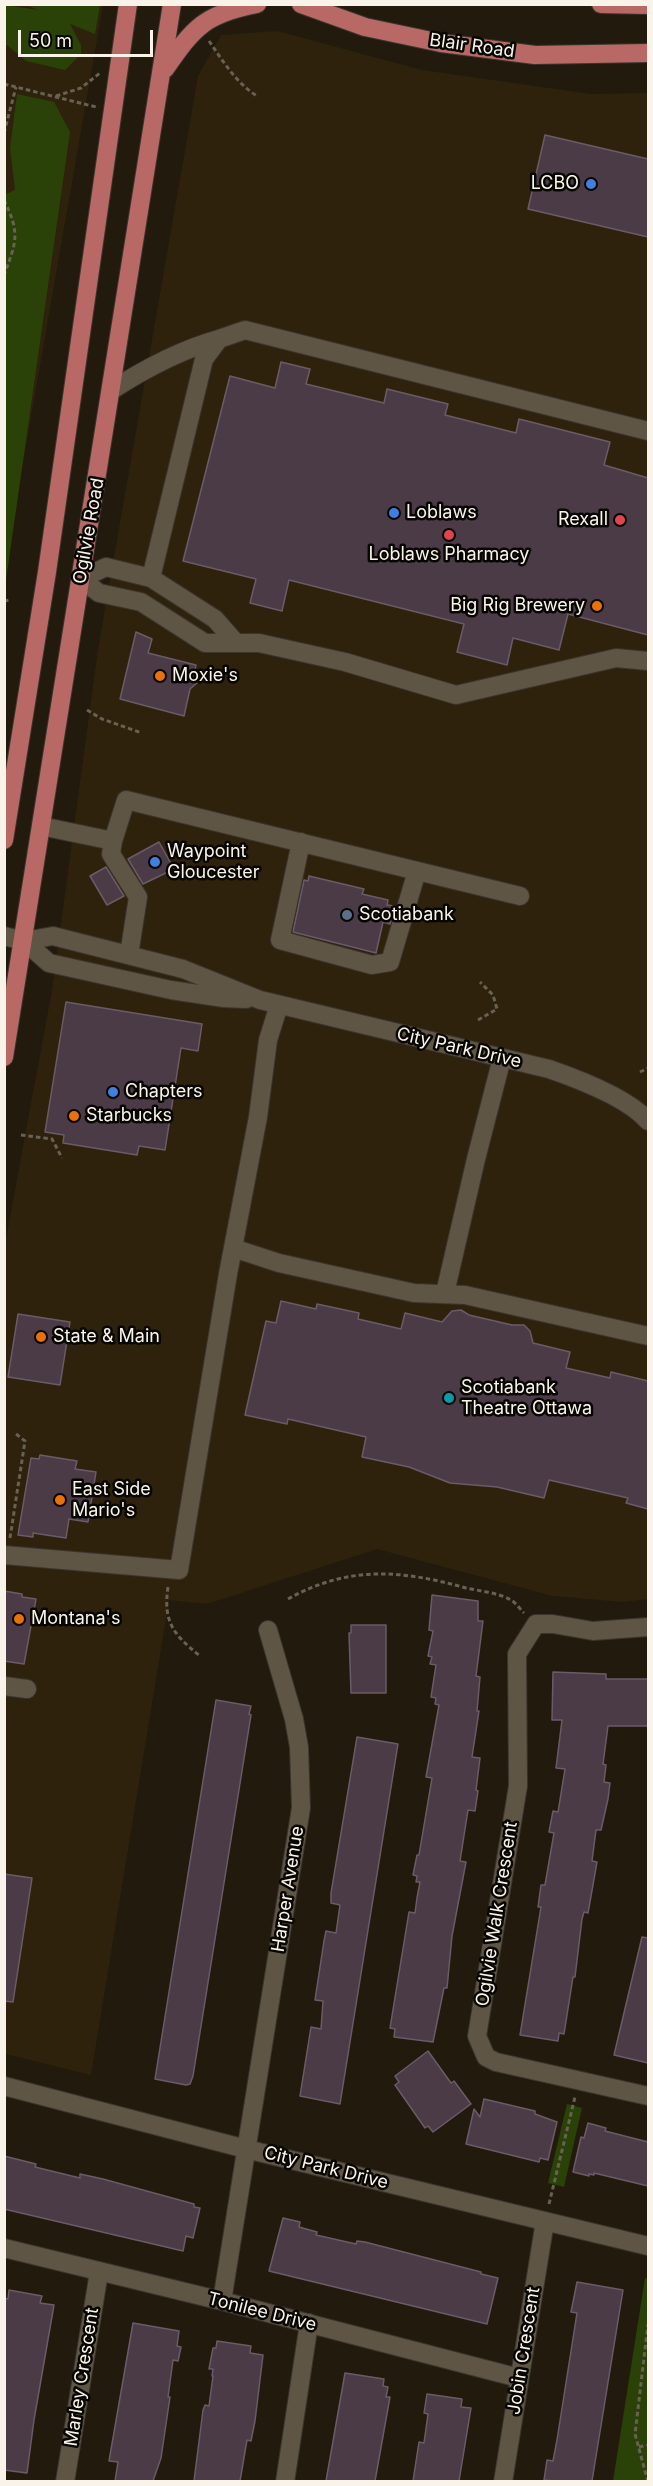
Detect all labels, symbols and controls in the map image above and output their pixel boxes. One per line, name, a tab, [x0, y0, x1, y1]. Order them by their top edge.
scale bar	[21, 18, 156, 56]
street label: Blair Road	[428, 29, 516, 63]
text: 50 m	[29, 30, 72, 51]
place label: LCBO	[531, 173, 579, 195]
marker: LCBO	[584, 177, 598, 191]
street label: Ogilvie Road	[69, 476, 109, 586]
place label: Loblaws	[406, 502, 477, 524]
marker: Loblaws	[387, 506, 401, 520]
place label: Rexall	[558, 509, 608, 531]
marker: Rexall	[613, 513, 627, 527]
marker: Loblaws Pharmacy	[442, 528, 456, 542]
place label: Loblaws Pharmacy	[369, 544, 529, 566]
place label: Big Rig Brewery	[450, 595, 585, 617]
marker: Big Rig Brewery	[590, 599, 604, 613]
place label: Moxie's	[172, 665, 238, 687]
marker: Moxie's	[153, 669, 167, 683]
place label: Waypoint Gloucester	[167, 841, 259, 884]
marker: Waypoint Gloucester	[148, 855, 162, 869]
place label: Scotiabank	[359, 904, 454, 926]
marker: Scotiabank	[340, 908, 354, 922]
street label: City Park Drive	[395, 1023, 523, 1073]
place label: Chapters	[125, 1081, 202, 1103]
marker: Chapters	[106, 1085, 120, 1099]
place label: Starbucks	[86, 1105, 172, 1127]
marker: Starbucks	[67, 1109, 81, 1123]
place label: State & Main	[53, 1326, 160, 1348]
marker: State & Main	[34, 1330, 48, 1344]
place label: Scotiabank Theatre Ottawa	[461, 1377, 592, 1420]
marker: Scotiabank Theatre Ottawa	[442, 1391, 456, 1405]
place label: East Side Mario's	[72, 1479, 151, 1522]
marker: East Side Mario's	[53, 1493, 67, 1507]
place label: Montana's	[31, 1608, 120, 1630]
marker: Montana's	[12, 1612, 26, 1626]
street label: Ogilvie Walk Crescent	[472, 1820, 522, 2008]
street label: Harper Avenue	[267, 1825, 309, 1953]
street label: City Park Drive	[262, 2142, 390, 2194]
street label: Jobin Crescent	[503, 2286, 545, 2416]
street label: Tonilee Drive	[205, 2288, 319, 2336]
street label: Marley Crescent	[60, 2306, 104, 2448]

